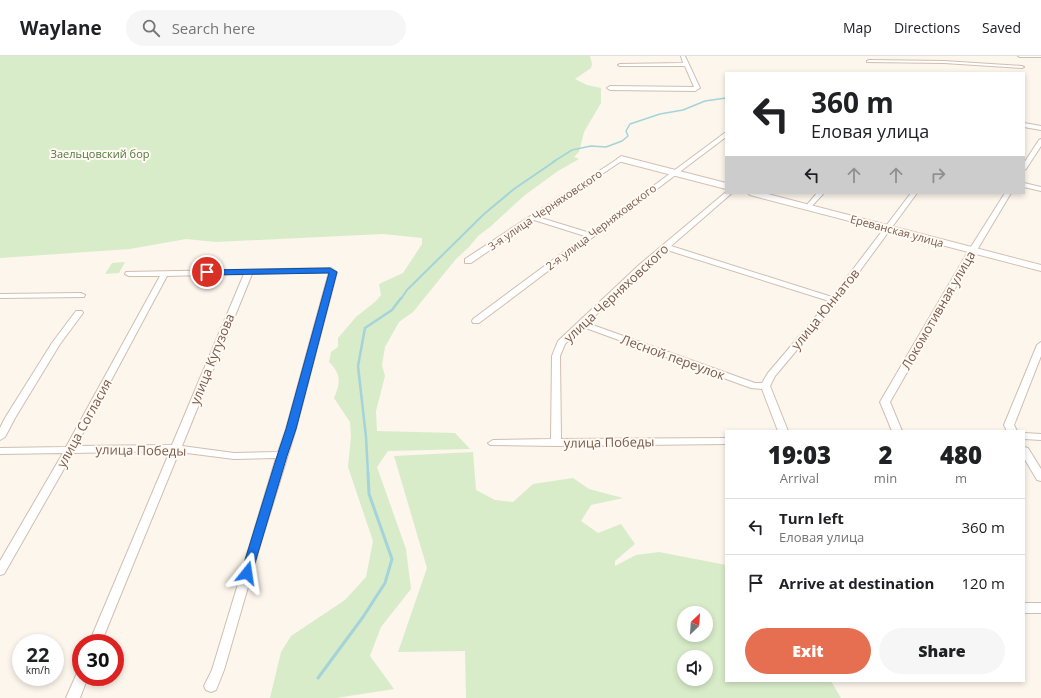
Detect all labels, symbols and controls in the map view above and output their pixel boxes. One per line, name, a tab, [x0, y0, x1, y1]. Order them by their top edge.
search box	[126, 10, 406, 46]
text: Waylane	[20, 15, 102, 41]
icon: search	[140, 17, 162, 39]
text: Search here	[172, 18, 255, 38]
text: Map	[843, 18, 872, 37]
text: Directions	[894, 18, 960, 37]
text: Saved	[982, 18, 1021, 37]
text: 360 m	[811, 83, 894, 121]
icon: left	[745, 88, 797, 140]
text: Еловая улица	[811, 119, 929, 143]
park label: Заельцовский бор	[51, 146, 150, 161]
icon: left	[801, 164, 823, 186]
icon: ahead	[843, 164, 865, 186]
icon: ahead	[885, 164, 907, 186]
icon: right	[927, 164, 949, 186]
street label: 3-я улица Черняховского	[485, 166, 605, 253]
street label: 2-я улица Черняховского	[542, 180, 659, 273]
street label: Ереванская улица	[849, 211, 946, 250]
street label: улица Черняховского	[560, 240, 672, 346]
street label: Локомотивная улица	[897, 247, 979, 373]
pin	[190, 255, 224, 289]
icon: arrive	[196, 261, 218, 283]
street label: улица Юннатов	[787, 265, 863, 353]
street label: улица Кутузова	[186, 311, 238, 407]
street label: Лесной переулок	[618, 330, 728, 384]
street label: улица Согласия	[52, 375, 116, 471]
street label: улица Победы	[563, 432, 655, 452]
text: 19:03	[768, 438, 831, 471]
text: 2	[878, 438, 893, 471]
text: 480	[940, 438, 982, 471]
street label: улица Победы	[95, 440, 187, 460]
text: Arrival	[780, 469, 819, 487]
text: min	[874, 469, 897, 487]
text: m	[955, 469, 967, 487]
text: Turn left	[779, 508, 844, 528]
icon: left	[745, 516, 767, 538]
text: 360 m	[961, 517, 1005, 537]
text: Еловая улица	[779, 528, 864, 546]
position arrow	[226, 552, 268, 594]
icon: arrive	[745, 572, 767, 594]
text: Arrive at destination	[779, 573, 934, 593]
text: 120 m	[961, 573, 1005, 593]
north arrow	[677, 606, 713, 642]
map controls	[677, 606, 713, 686]
button: Exit	[745, 628, 871, 674]
button: Share	[879, 628, 1005, 674]
speed limit sign: 30	[72, 634, 124, 686]
text: 22	[27, 641, 49, 668]
button: sound	[677, 650, 713, 686]
text: km/h	[26, 663, 50, 677]

